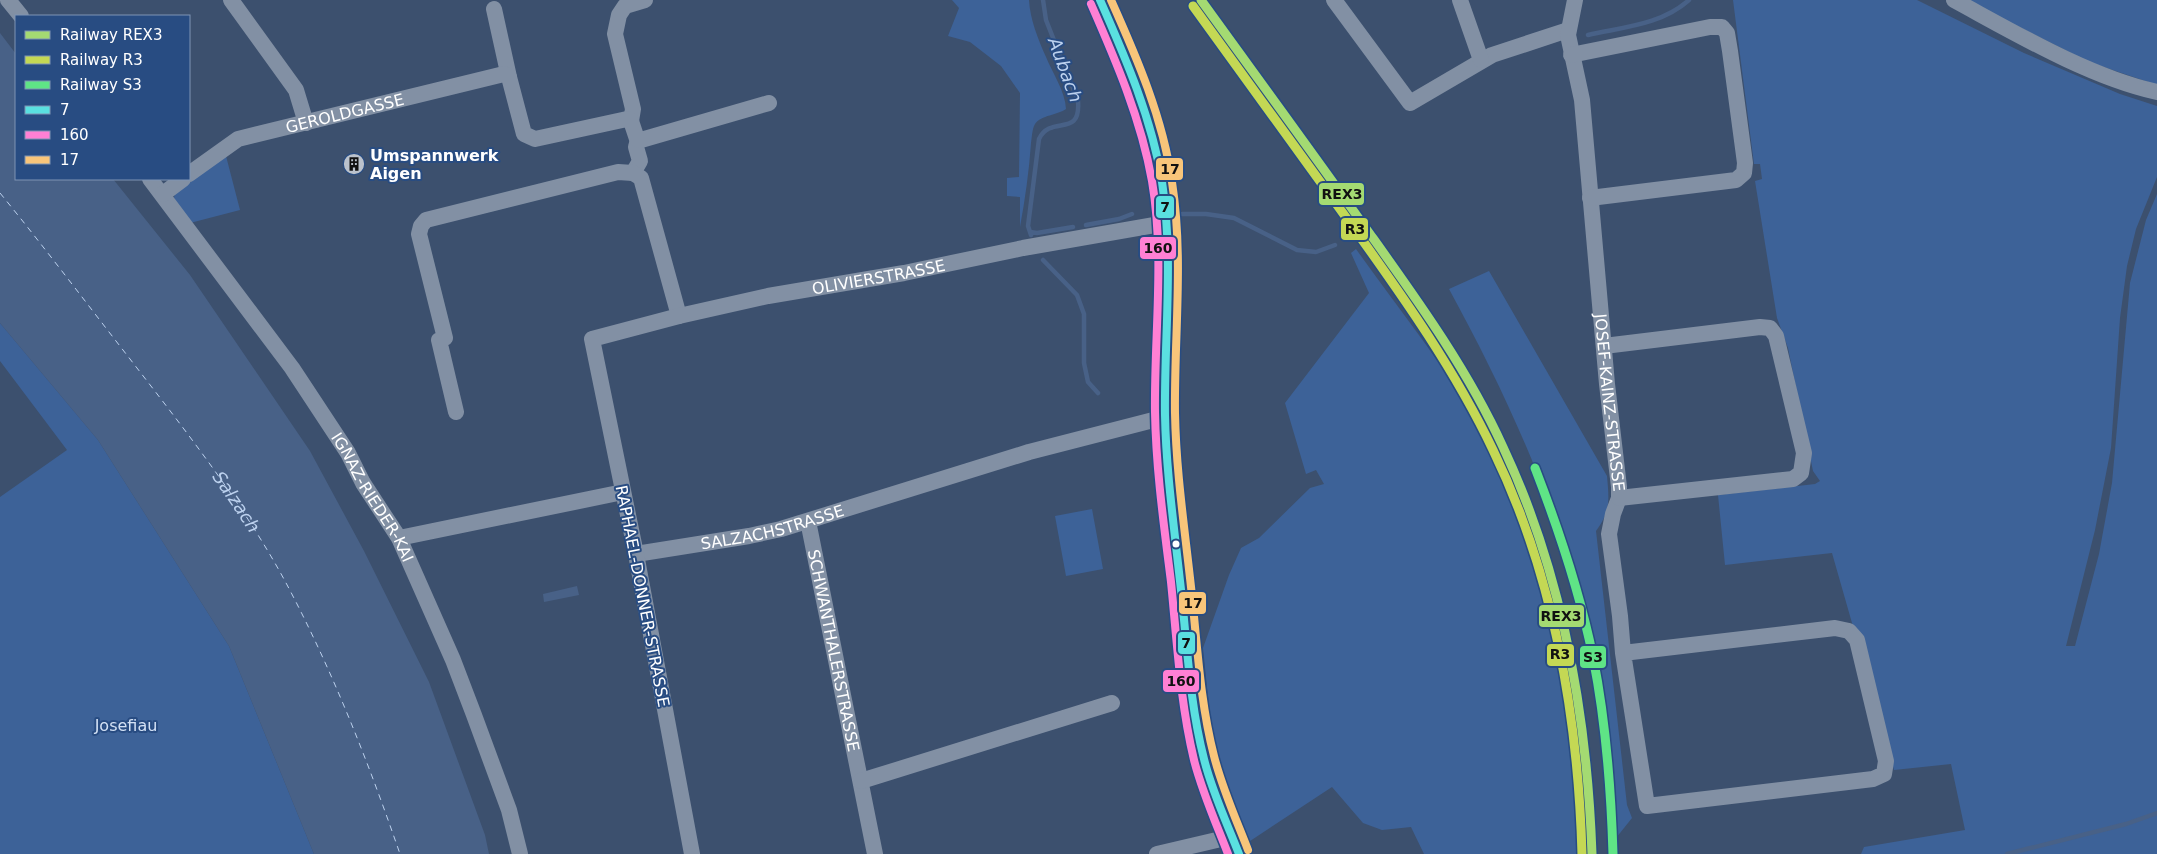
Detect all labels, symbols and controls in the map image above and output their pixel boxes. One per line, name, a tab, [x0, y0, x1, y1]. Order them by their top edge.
legend	[15, 15, 190, 180]
text: Railway REX3	[60, 26, 162, 44]
water label: Aubach	[1044, 34, 1087, 105]
text: Railway R3	[60, 51, 143, 69]
text: Railway S3	[60, 76, 142, 94]
street label: GEROLDGASSE	[284, 90, 406, 137]
text: 7	[60, 101, 70, 119]
text: 160	[60, 126, 89, 144]
place label: Umspannwerk Aigen	[370, 146, 499, 183]
text: 17	[60, 151, 79, 169]
building icon: Umspannwerk Aigen	[342, 152, 366, 176]
line badge: 17	[1155, 157, 1184, 181]
text: 17	[1160, 161, 1180, 177]
line badge: REX3	[1318, 182, 1365, 206]
text: REX3	[1322, 186, 1362, 202]
line badge: 7	[1155, 195, 1175, 219]
text: 7	[1160, 199, 1170, 215]
line badge: R3	[1340, 217, 1369, 241]
text: R3	[1345, 221, 1365, 237]
line badge: 160	[1139, 236, 1177, 260]
text: 160	[1143, 240, 1173, 256]
street label: OLIVIERSTRASSE	[811, 256, 947, 298]
street label: JOSEF-KAINZ-STRASSE	[1591, 312, 1628, 492]
street label: IGNAZ-RIEDER-KAI	[327, 429, 417, 565]
water label: Salzach	[208, 467, 265, 536]
street label: RAPHAEL-DONNER-STRASSE	[612, 484, 673, 709]
street label: SALZACHSTRASSE	[699, 501, 846, 554]
unlabelled marker	[1171, 539, 1181, 549]
street label: SCHWANTHALERSTRASSE	[804, 548, 863, 753]
line badge: 17	[1178, 591, 1207, 615]
text: 17	[1183, 595, 1203, 611]
line badge: REX3	[1538, 604, 1585, 628]
text: REX3	[1541, 608, 1581, 624]
line badge: 7	[1177, 631, 1196, 655]
text: 7	[1181, 635, 1191, 651]
line badge: R3	[1546, 643, 1575, 667]
line badge: S3	[1579, 645, 1607, 669]
text: R3	[1550, 646, 1570, 662]
text: S3	[1583, 649, 1603, 665]
line badge: 160	[1162, 669, 1200, 693]
text: 160	[1166, 673, 1196, 689]
park label: Josefiau	[94, 716, 157, 735]

